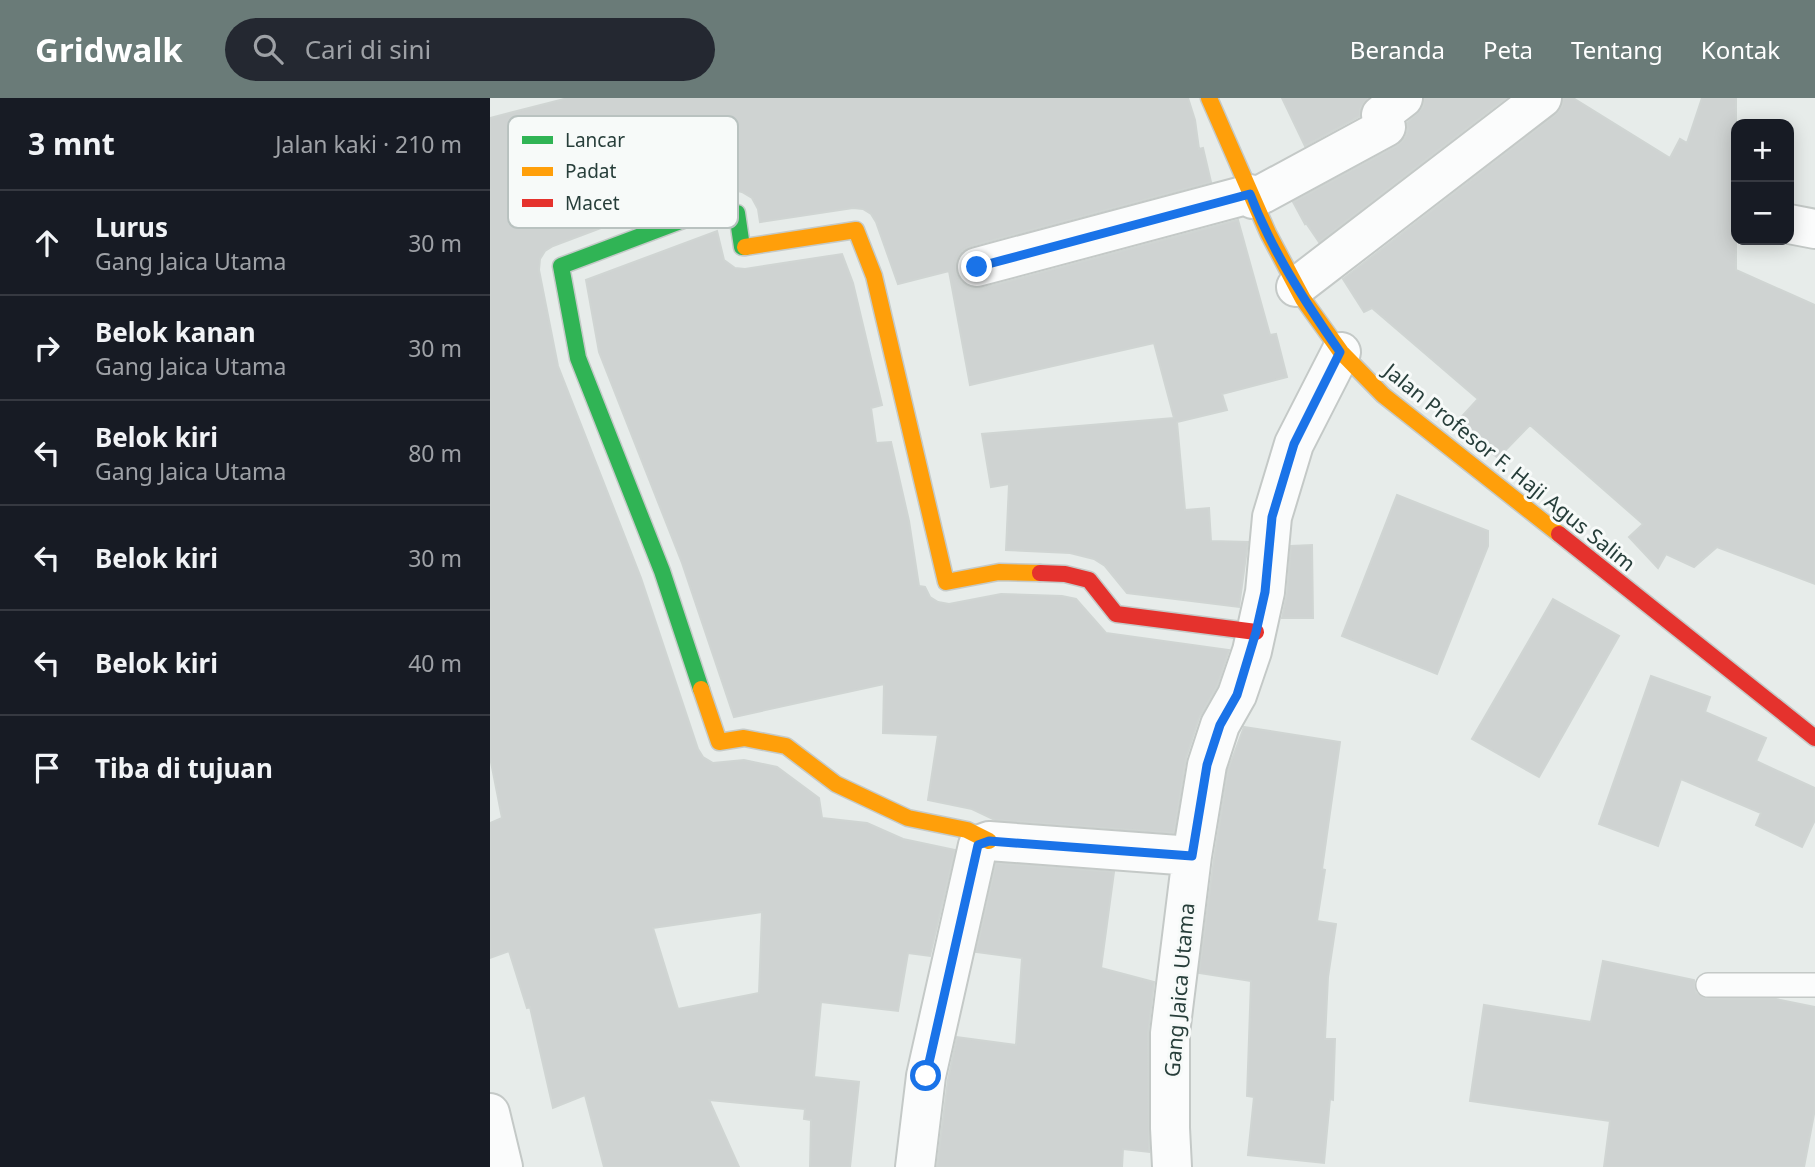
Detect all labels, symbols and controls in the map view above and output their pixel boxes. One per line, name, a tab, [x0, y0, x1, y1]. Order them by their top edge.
search box	[225, 18, 715, 81]
text: Gridwalk	[35, 27, 183, 72]
icon: search	[249, 30, 287, 68]
text: Cari di sini	[305, 31, 431, 67]
text: Beranda	[1350, 33, 1445, 66]
text: Peta	[1483, 33, 1533, 66]
text: Tentang	[1571, 33, 1663, 66]
text: Kontak	[1701, 33, 1780, 66]
legend	[508, 116, 738, 228]
map controls	[1731, 119, 1794, 245]
button: +	[1731, 119, 1794, 182]
text: 3 mnt	[28, 123, 115, 164]
text: Lancar	[565, 127, 625, 153]
text: Jalan kaki · 210 m	[275, 128, 462, 160]
text: Padat	[565, 158, 616, 184]
button: −	[1731, 182, 1794, 245]
text: Macet	[565, 190, 620, 216]
text: Lurus	[95, 209, 168, 245]
icon: ahead	[28, 224, 66, 262]
text: 30 m	[408, 227, 462, 259]
text: Gang Jaica Utama	[95, 245, 286, 277]
route end	[961, 251, 992, 282]
text: Belok kanan	[95, 314, 256, 350]
icon: right	[28, 329, 66, 367]
text: 30 m	[408, 332, 462, 364]
text: Gang Jaica Utama	[95, 350, 286, 382]
street label: Jalan Profesor F. Haji Agus Salim	[1377, 356, 1642, 577]
text: Belok kiri	[95, 419, 218, 455]
icon: left	[28, 434, 66, 472]
text: 80 m	[408, 437, 462, 469]
text: Gang Jaica Utama	[95, 455, 286, 487]
icon: left	[28, 539, 66, 577]
text: Belok kiri	[95, 540, 218, 576]
text: 30 m	[408, 542, 462, 574]
icon: left	[28, 644, 66, 682]
text: Belok kiri	[95, 645, 218, 681]
text: 40 m	[408, 647, 462, 679]
icon: arrive	[28, 749, 66, 787]
text: Tiba di tujuan	[95, 750, 273, 786]
street label: Gang Jaica Utama	[1157, 902, 1201, 1078]
route start	[910, 1060, 941, 1091]

